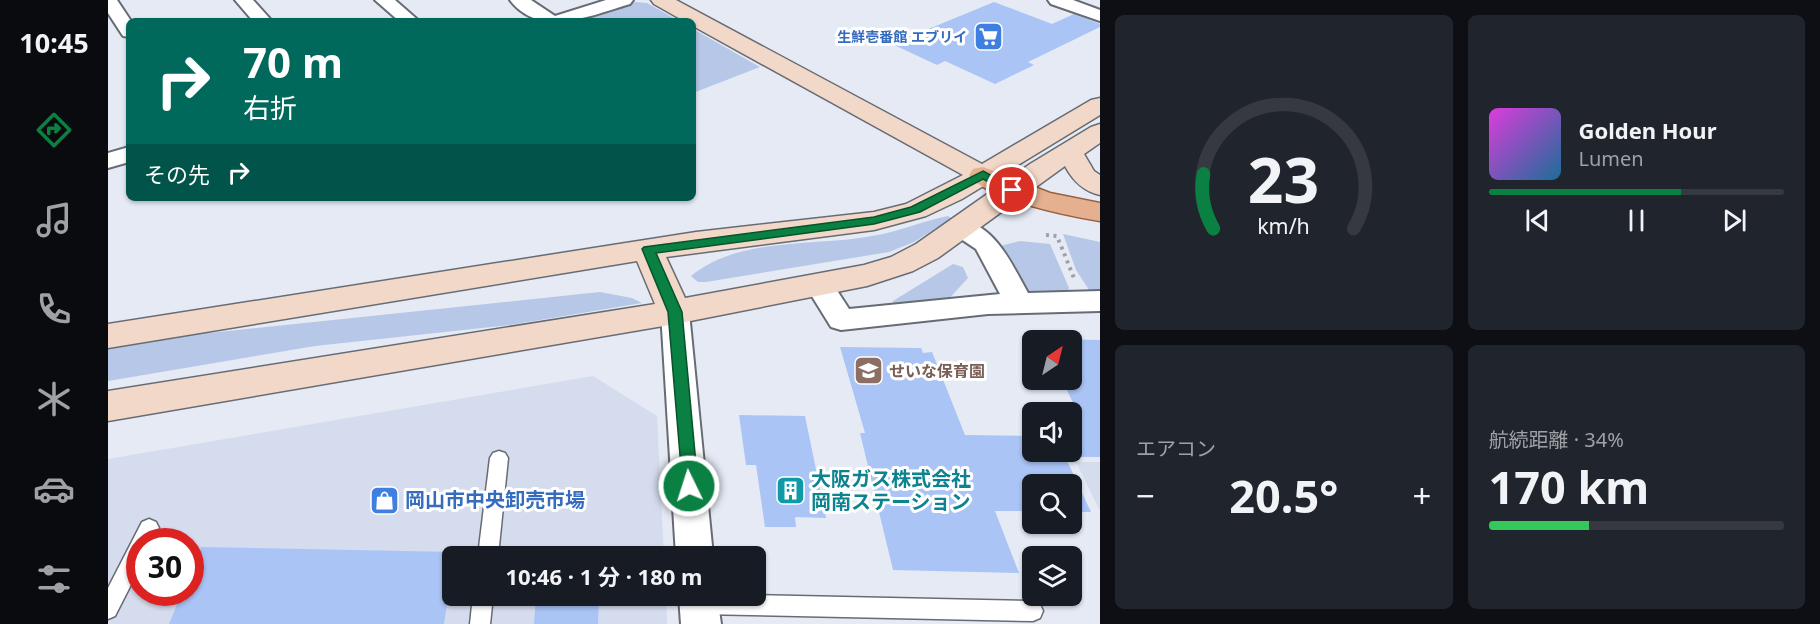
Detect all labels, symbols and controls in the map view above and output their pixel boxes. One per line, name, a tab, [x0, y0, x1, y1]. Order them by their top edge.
supermarket icon: 生鮮壱番館 エブリイ	[972, 21, 1004, 53]
text: 10:45	[19, 24, 89, 61]
place label: 生鮮壱番館 エブリイ	[837, 27, 967, 46]
text: 70 m	[243, 33, 343, 90]
icon: right	[144, 42, 222, 120]
text: 右折	[243, 89, 297, 126]
icon: directions	[33, 109, 75, 151]
text: Golden Hour	[1579, 115, 1717, 145]
text: 23	[1248, 137, 1319, 222]
text: Lumen	[1579, 145, 1644, 172]
icon: right	[222, 156, 255, 189]
text: その先	[144, 159, 210, 189]
pin	[986, 164, 1037, 215]
icon: arrive	[995, 173, 1028, 206]
icon: music	[33, 199, 75, 241]
icon: previous	[1521, 204, 1554, 237]
icon: pause	[1620, 204, 1653, 237]
icon: next	[1718, 204, 1751, 237]
text: km/h	[1257, 212, 1310, 241]
icon: phone	[33, 288, 75, 330]
north arrow	[1022, 330, 1082, 390]
map controls	[1022, 330, 1082, 606]
school or university icon: せいな保育園	[852, 355, 884, 387]
place label: せいな保育園	[889, 360, 985, 382]
icon: climate	[33, 378, 75, 420]
button: sound	[1022, 402, 1082, 462]
text: 航続距離 · 34%	[1489, 426, 1624, 453]
text: エアコン	[1136, 435, 1216, 462]
position arrow	[657, 454, 721, 518]
text: 170 km	[1489, 456, 1649, 517]
place label: 大阪ガス株式会社 岡南ステーション	[811, 465, 971, 515]
text: 20.5°	[1229, 465, 1338, 526]
icon: car	[33, 468, 75, 510]
text: −	[1136, 473, 1155, 518]
text: +	[1413, 473, 1431, 518]
button: search	[1022, 474, 1082, 534]
building icon: 大阪ガス株式会社 岡南ステーション	[774, 475, 806, 507]
shop icon: 岡山市中央卸売市場	[368, 484, 400, 516]
place label: 岡山市中央卸売市場	[405, 486, 585, 513]
speed limit sign: 30	[126, 528, 204, 606]
button: layers	[1022, 546, 1082, 606]
icon: filters	[33, 558, 75, 600]
text: 10:46 · 1 分 · 180 m	[506, 561, 703, 591]

